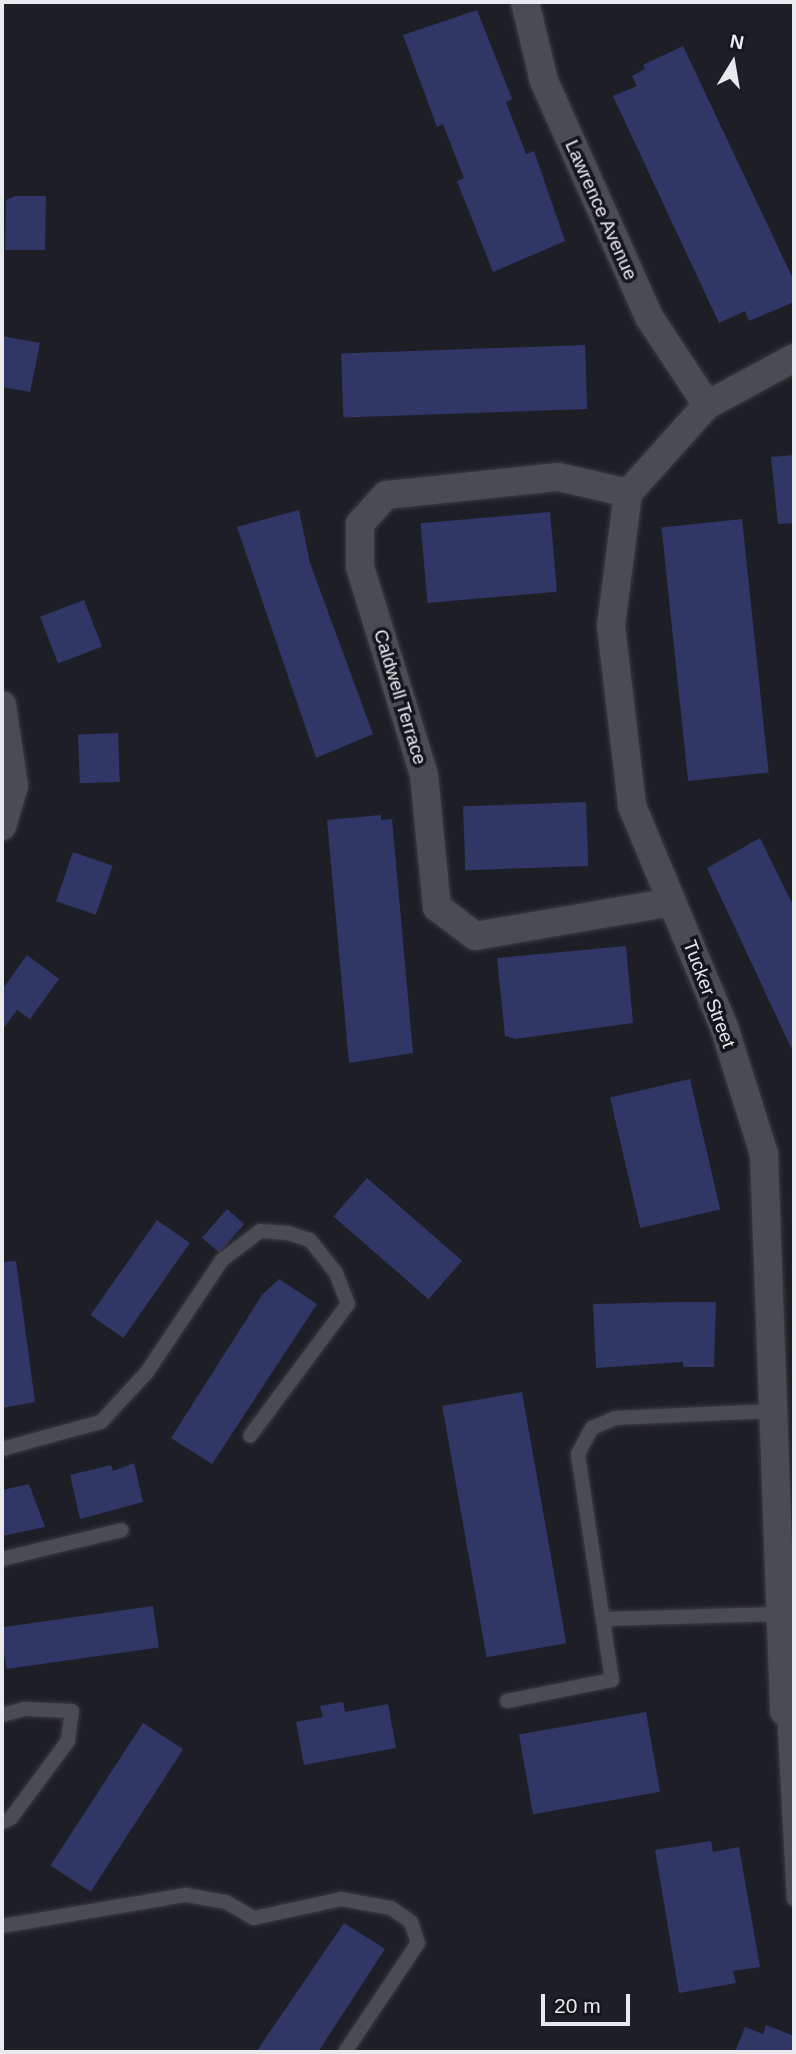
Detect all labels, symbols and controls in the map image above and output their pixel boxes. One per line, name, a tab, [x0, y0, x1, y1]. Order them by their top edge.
north arrow	[698, 28, 768, 98]
text: N	[728, 30, 746, 54]
street label: Lawrence Avenue	[560, 136, 642, 284]
street label: Caldwell Terrace	[369, 627, 431, 767]
street label: Tucker Street	[678, 937, 740, 1051]
scale bar	[544, 1980, 633, 2024]
text: 20 m	[554, 1994, 601, 2017]

